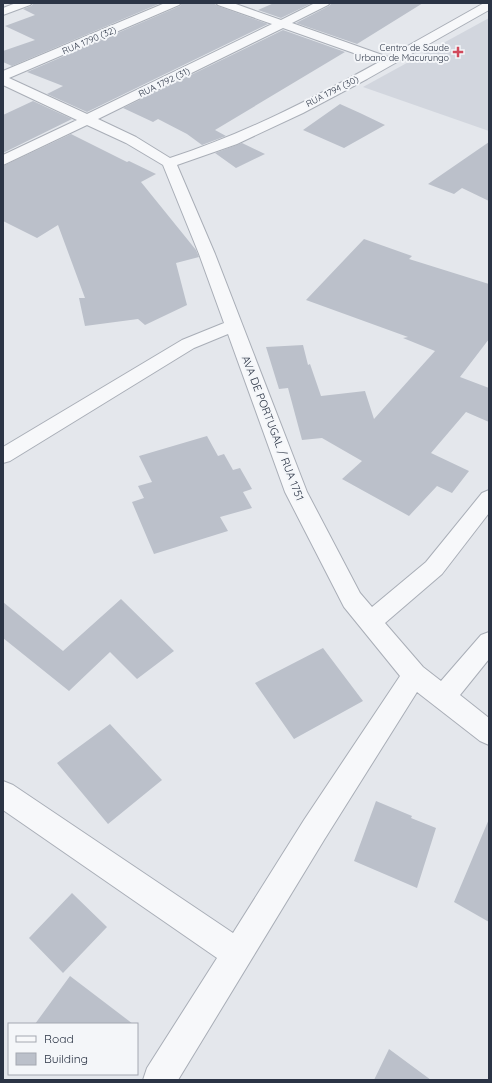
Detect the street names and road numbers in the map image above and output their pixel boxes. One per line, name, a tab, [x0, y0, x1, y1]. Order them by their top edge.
street label: RUA 1790 (32)	[60, 24, 118, 56]
street label: RUA 1792 (31)	[137, 65, 191, 99]
street label: RUA 1794 (30)	[304, 73, 360, 109]
street label: AVA DE PORTUGAL / RUA 1751	[239, 353, 307, 503]

